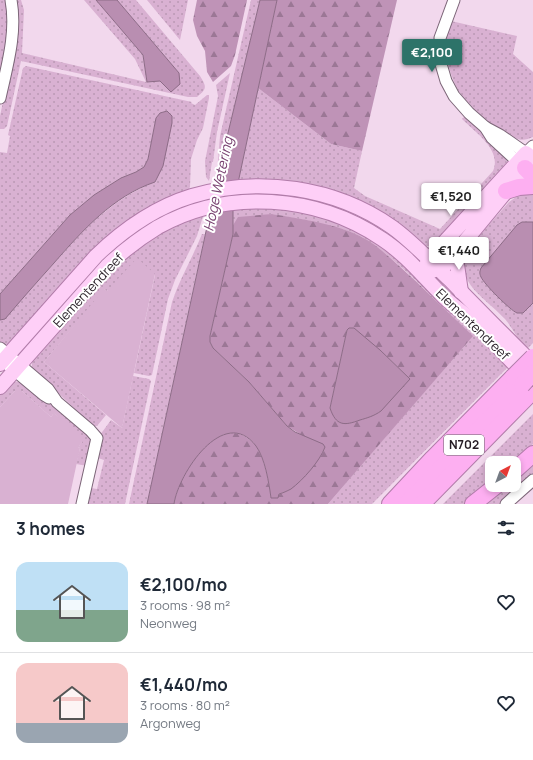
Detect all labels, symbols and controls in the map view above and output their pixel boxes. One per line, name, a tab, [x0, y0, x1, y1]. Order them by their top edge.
pin: €2,100	[399, 39, 465, 73]
text: €2,100	[411, 43, 453, 61]
water label: Hoge Wetering	[198, 133, 237, 233]
pin: €1,520	[418, 183, 484, 217]
text: €1,520	[430, 187, 472, 205]
pin: €1,440	[426, 237, 492, 271]
text: €1,440	[438, 241, 480, 259]
street label: Elementendreef	[49, 248, 128, 331]
street label: Elementendreef	[432, 284, 514, 364]
road number: N702	[444, 435, 484, 455]
north arrow	[485, 456, 521, 492]
map controls	[485, 456, 521, 492]
text: 3 homes	[16, 517, 85, 540]
icon: filters	[495, 517, 517, 539]
text: €2,100/mo	[140, 573, 227, 596]
icon: home	[48, 578, 96, 626]
icon: heart	[495, 591, 517, 613]
text: 3 rooms · 98 m²	[140, 596, 230, 614]
text: Neonweg	[140, 614, 197, 632]
text: €1,440/mo	[140, 673, 228, 696]
icon: home	[48, 679, 96, 727]
icon: heart	[495, 692, 517, 714]
text: 3 rooms · 80 m²	[140, 696, 230, 714]
text: Argonweg	[140, 714, 201, 732]

